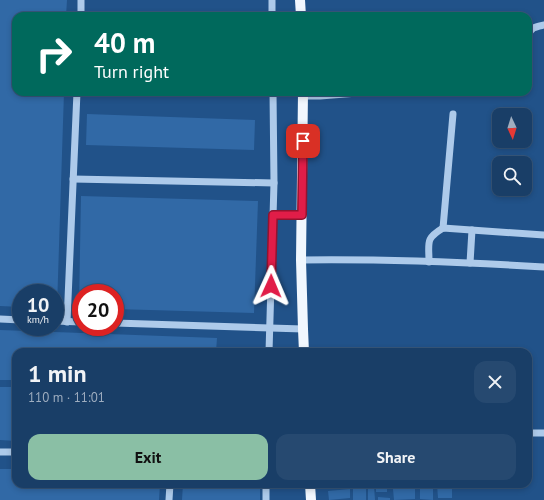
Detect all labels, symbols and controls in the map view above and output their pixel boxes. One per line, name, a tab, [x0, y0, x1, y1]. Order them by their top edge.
text: 40 m	[94, 24, 155, 61]
icon: right	[28, 28, 80, 80]
text: Turn right	[94, 60, 169, 83]
north arrow	[492, 108, 532, 148]
map controls	[492, 108, 532, 196]
pin	[286, 124, 320, 158]
icon: arrive	[292, 130, 314, 152]
button: search	[492, 156, 532, 196]
position arrow	[250, 265, 292, 307]
speed limit sign: 20	[72, 284, 124, 336]
text: 10	[27, 292, 49, 318]
text: km/h	[27, 313, 49, 326]
text: 1 min	[28, 358, 87, 389]
button: close	[474, 361, 516, 403]
text: 110 m · 11:01	[28, 389, 105, 406]
button: Exit	[28, 434, 268, 480]
button: Share	[276, 434, 516, 480]

